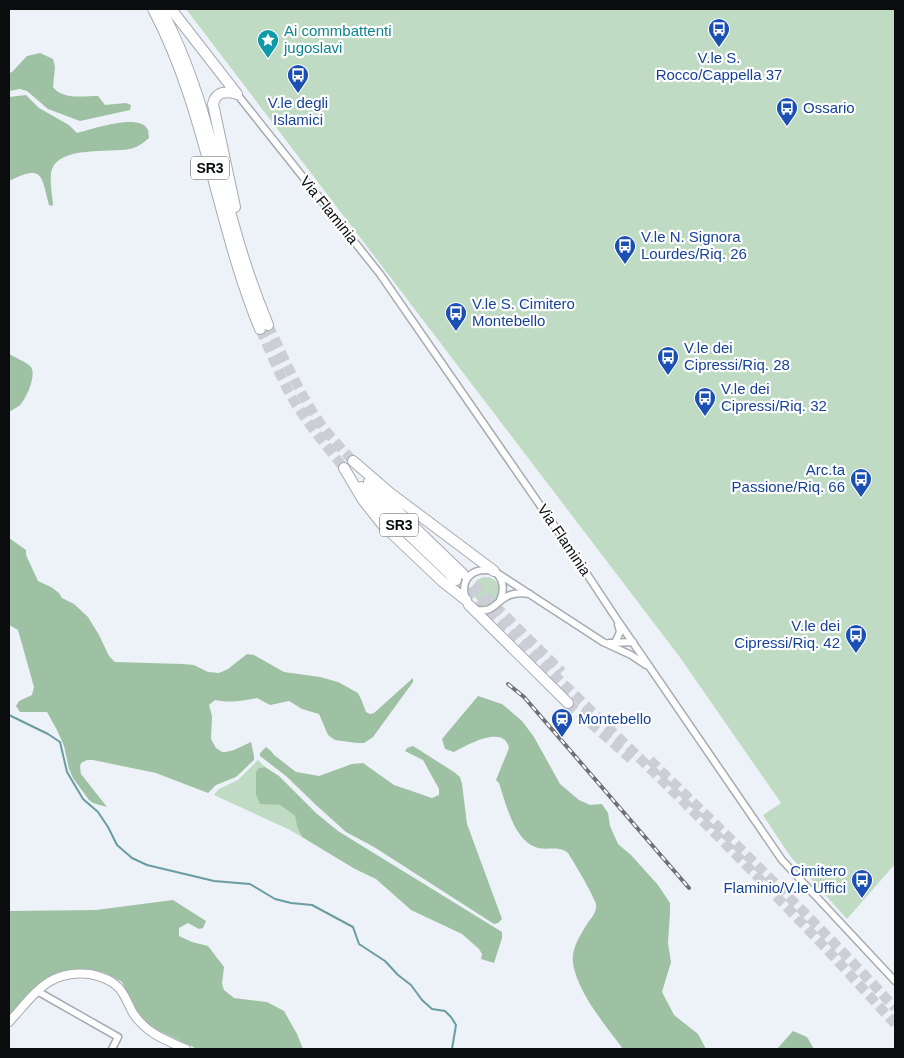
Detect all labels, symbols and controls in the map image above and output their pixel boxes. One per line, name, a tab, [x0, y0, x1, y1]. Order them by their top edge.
bus stop icon: V.le S. Rocco/Cappella 37	[707, 17, 731, 48]
place label: Ai commbattenti jugoslavi	[283, 22, 392, 56]
place icon: Ai commbattenti jugoslavi	[256, 28, 280, 59]
place label: V.le S. Rocco/Cappella 37	[656, 49, 782, 83]
bus stop icon: V.le degli Islamici	[286, 63, 310, 94]
place label: V.le degli Islamici	[268, 94, 328, 128]
bus stop icon: Ossario	[775, 96, 799, 127]
place label: Ossario	[803, 99, 855, 116]
road number: SR3	[191, 156, 229, 180]
street label: Via Flaminia	[297, 172, 362, 248]
place label: V.le N. Signora Lourdes/Riq. 26	[641, 228, 747, 262]
bus stop icon: V.le N. Signora Lourdes/Riq. 26	[613, 234, 637, 265]
place label: V.le S. Cimitero Montebello	[472, 295, 575, 329]
bus stop icon: V.le S. Cimitero Montebello	[444, 301, 468, 332]
place label: V.le dei Cipressi/Riq. 28	[684, 339, 790, 373]
bus stop icon: V.le dei Cipressi/Riq. 28	[656, 345, 680, 376]
place label: V.le dei Cipressi/Riq. 32	[721, 380, 827, 414]
bus stop icon: V.le dei Cipressi/Riq. 32	[693, 386, 717, 417]
place label: Arc.ta Passione/Riq. 66	[732, 461, 846, 495]
bus stop icon: Arc.ta Passione/Riq. 66	[849, 467, 873, 498]
street label: Via Flaminia	[534, 501, 595, 579]
road number: SR3	[380, 514, 418, 536]
place label: V.le dei Cipressi/Riq. 42	[734, 617, 840, 651]
bus stop icon: V.le dei Cipressi/Riq. 42	[844, 623, 868, 654]
station icon: Montebello	[550, 707, 574, 738]
place label: Montebello	[578, 710, 651, 727]
place label: Cimitero Flaminio/V.le Uffici	[723, 862, 846, 896]
bus stop icon: Cimitero Flaminio/V.le Uffici	[850, 868, 874, 899]

